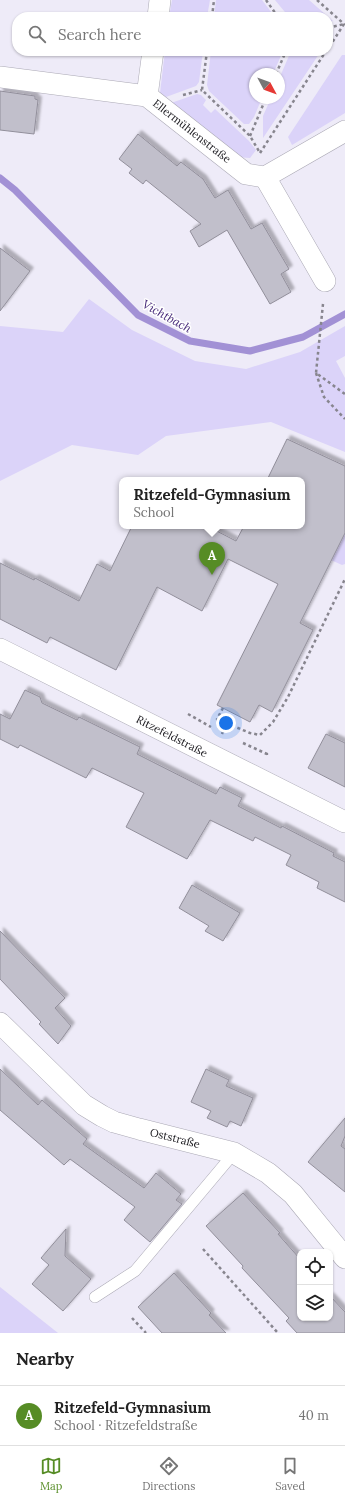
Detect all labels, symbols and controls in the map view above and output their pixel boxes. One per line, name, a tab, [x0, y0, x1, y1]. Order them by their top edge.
search box	[12, 12, 333, 56]
icon: search	[26, 23, 48, 45]
text: Search here	[58, 25, 141, 44]
north arrow	[249, 68, 285, 104]
street label: Ellermühlenstraße	[150, 96, 234, 166]
water label: Vichtbach	[140, 296, 194, 336]
popup	[119, 477, 305, 529]
text: Ritzefeld-Gymnasium	[133, 485, 291, 504]
text: School	[133, 504, 174, 521]
pin: A	[199, 542, 225, 575]
street label: Ritzefeldstraße	[134, 712, 210, 760]
your location	[216, 713, 236, 733]
street label: Oststraße	[148, 1125, 202, 1151]
map controls	[297, 1249, 333, 1321]
button: locate	[297, 1249, 333, 1285]
button: layers	[297, 1285, 333, 1321]
text: Nearby	[16, 1348, 74, 1370]
text: Ritzefeld-Gymnasium	[54, 1398, 211, 1417]
text: A	[25, 1407, 33, 1424]
text: 40 m	[299, 1407, 329, 1424]
text: School · Ritzefeldstraße	[54, 1417, 197, 1434]
tab: Map	[40, 1455, 62, 1493]
tab: Directions	[142, 1455, 195, 1493]
tab: Saved	[275, 1455, 305, 1493]

